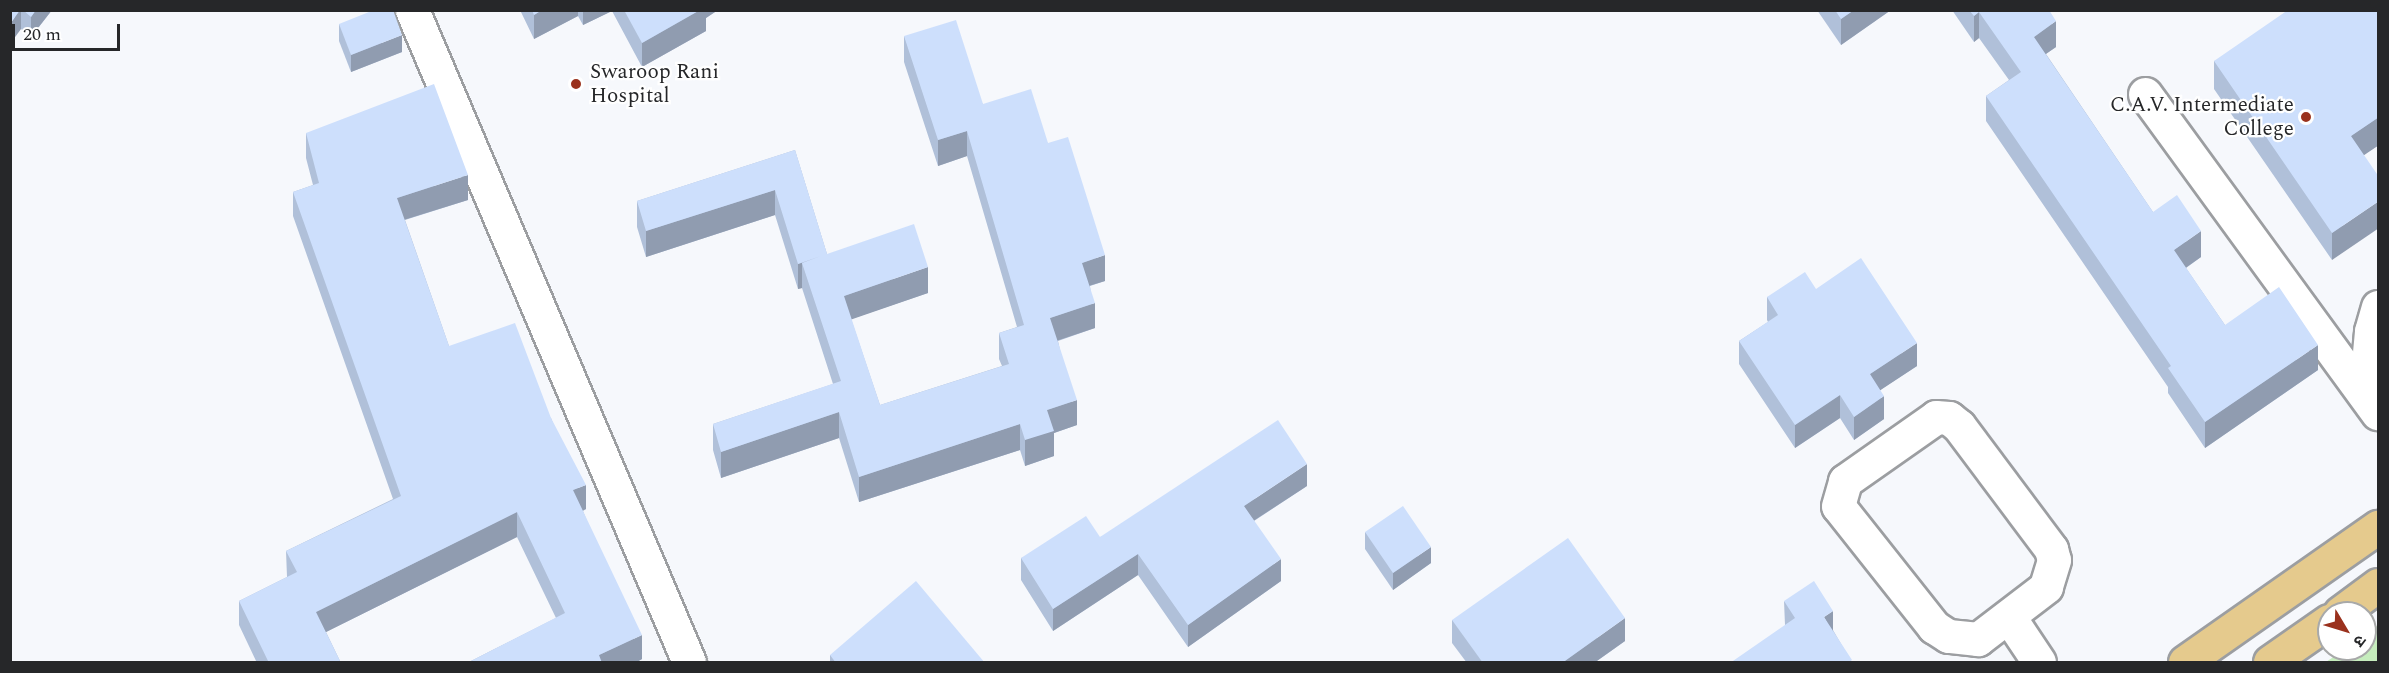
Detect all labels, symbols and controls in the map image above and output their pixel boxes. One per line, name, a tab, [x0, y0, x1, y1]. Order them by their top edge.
scale bar	[15, 12, 123, 50]
text: 20 m	[23, 21, 61, 48]
place label: Swaroop Rani Hospital	[590, 59, 719, 109]
marker: Swaroop Rani Hospital	[567, 75, 585, 93]
place label: C.A.V. Intermediate College	[2110, 92, 2294, 142]
marker: C.A.V. Intermediate College	[2299, 110, 2313, 124]
north arrow	[2317, 601, 2377, 661]
text: उ	[2347, 630, 2372, 652]

